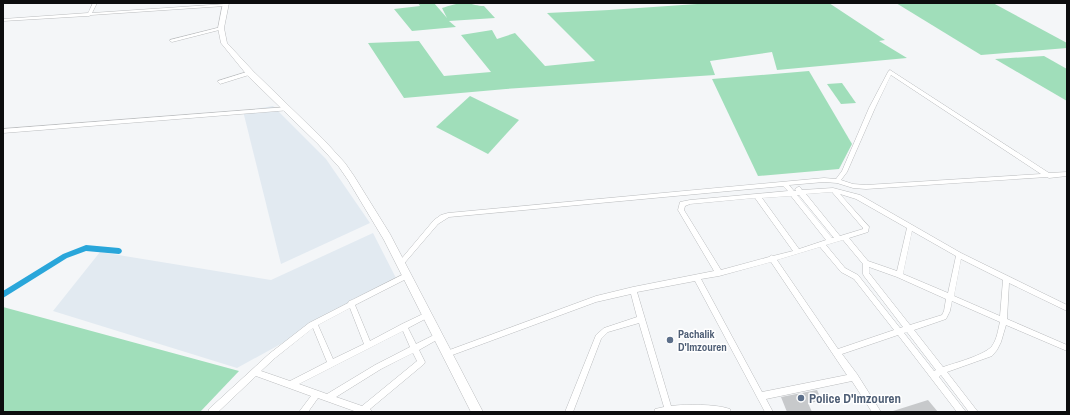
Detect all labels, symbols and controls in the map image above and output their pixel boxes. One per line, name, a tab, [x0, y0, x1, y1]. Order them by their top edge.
place label: Pachalik D'Imzouren	[678, 327, 727, 354]
marker: Pachalik D'Imzouren	[665, 335, 675, 345]
place label: Police D'Imzouren	[809, 390, 901, 407]
marker: Police D'Imzouren	[796, 393, 806, 403]

